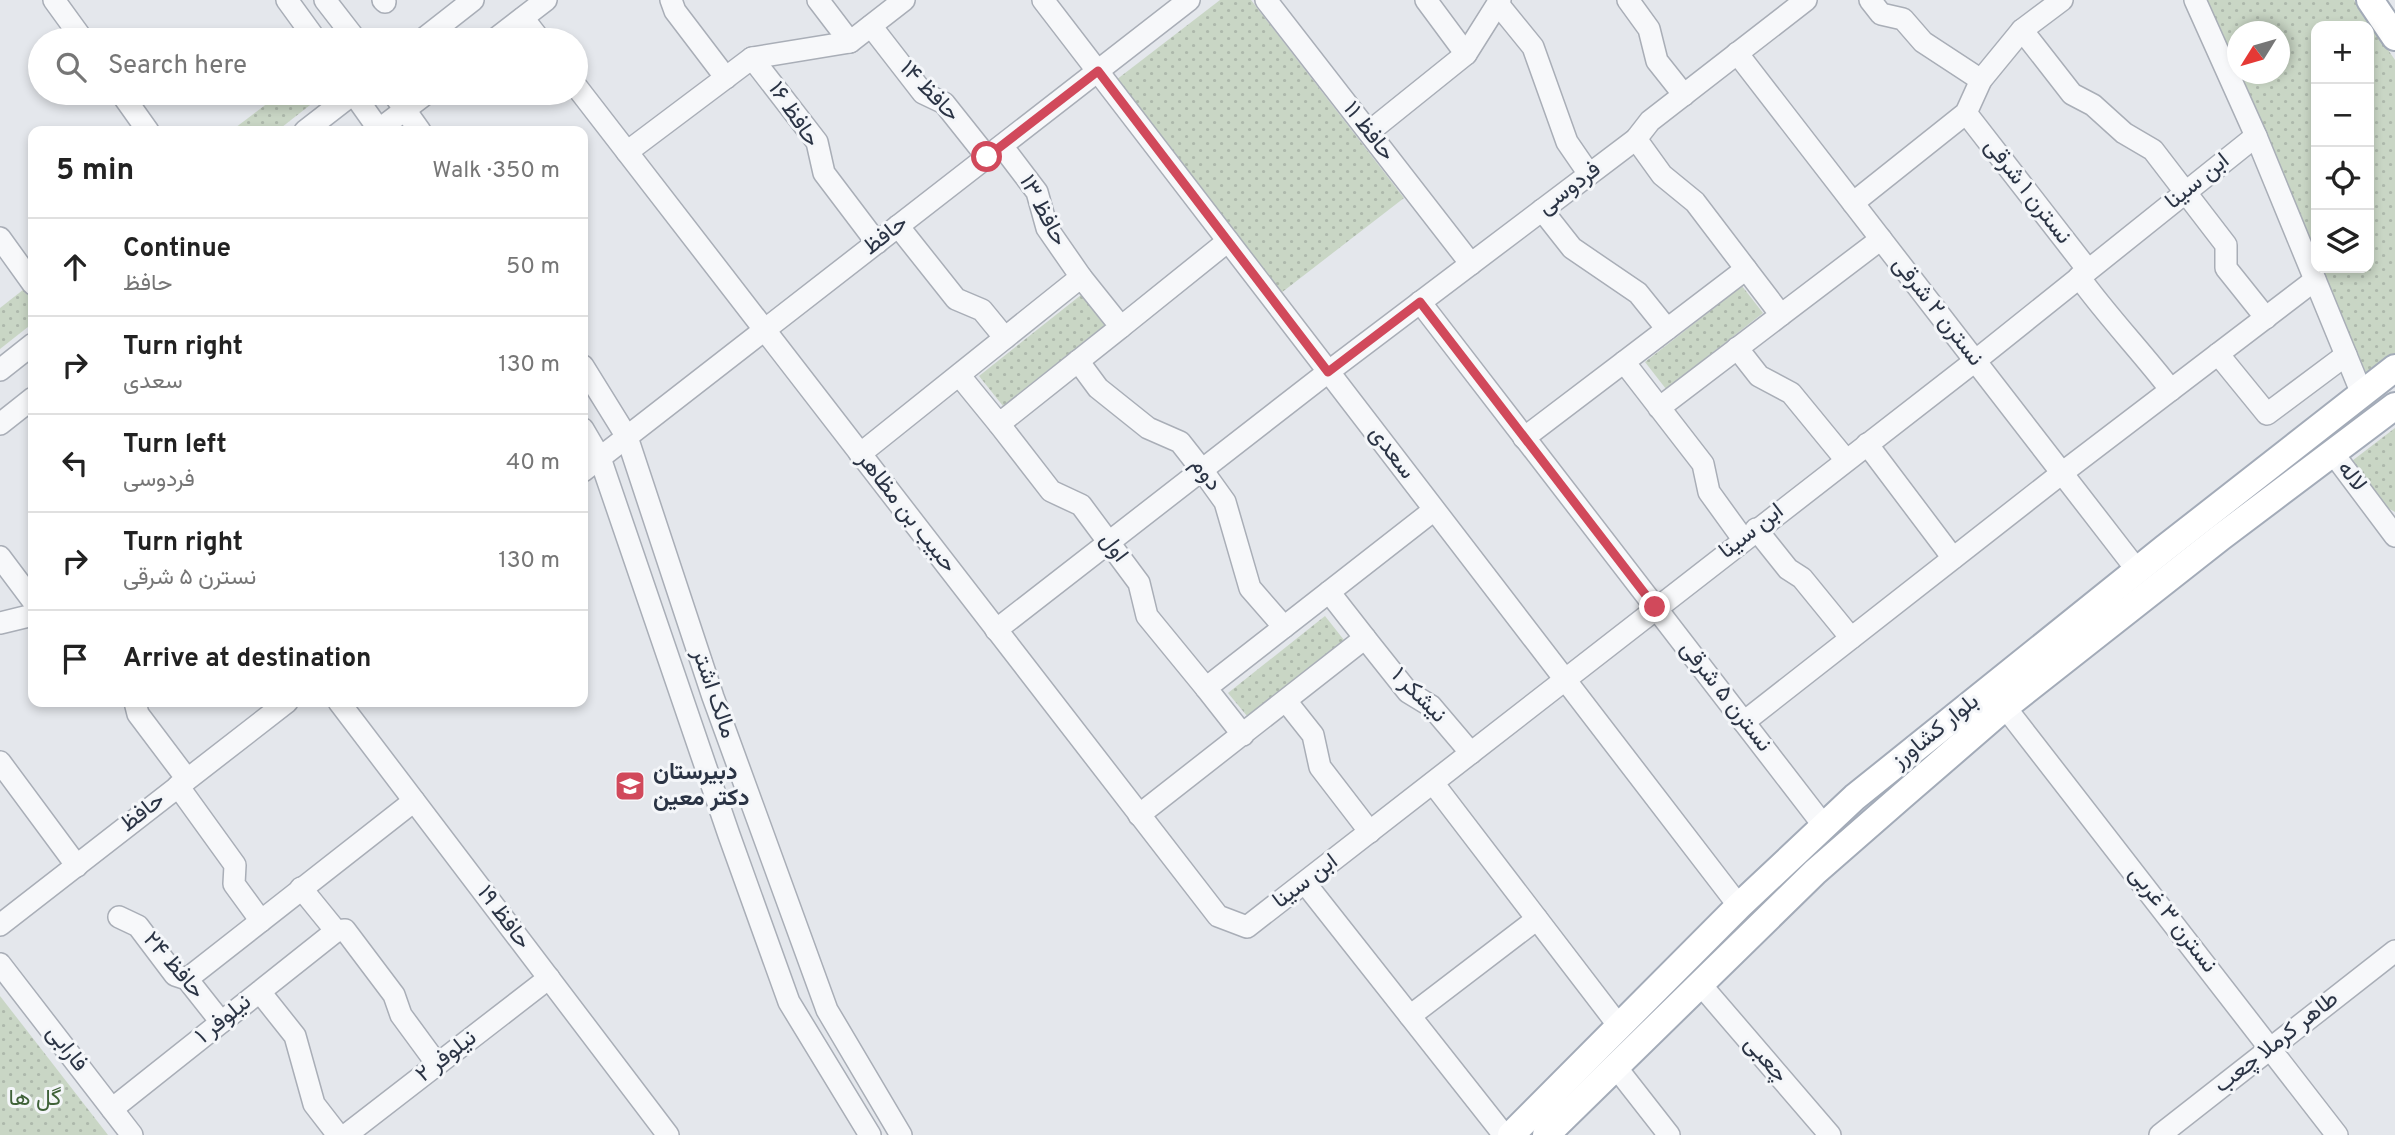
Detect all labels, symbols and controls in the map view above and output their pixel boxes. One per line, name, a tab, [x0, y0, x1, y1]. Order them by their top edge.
north arrow	[2227, 21, 2290, 84]
map controls	[2311, 21, 2374, 273]
button: +	[2311, 21, 2374, 84]
search box	[28, 28, 588, 105]
icon: search	[52, 48, 90, 86]
text: Search here	[108, 50, 247, 83]
street label: حافظ ۱۴	[893, 55, 965, 129]
street label: حافظ ۱۶	[761, 77, 825, 153]
button: −	[2311, 84, 2374, 147]
street label: حافظ ۱۱	[1336, 96, 1400, 168]
street label: نسترن ۱ شرقی	[1977, 133, 2077, 251]
route start	[971, 141, 1002, 172]
street label: ابن سینا	[2160, 147, 2236, 217]
button: locate	[2311, 147, 2374, 210]
text: 5 min	[56, 153, 134, 190]
street label: فردوسی	[1533, 156, 1607, 222]
text: Walk · 350 m	[432, 157, 560, 186]
street label: حافظ ۱۳	[1011, 170, 1073, 252]
street label: حافظ	[858, 209, 914, 263]
button: layers	[2311, 210, 2374, 273]
text: Continue	[123, 233, 231, 266]
icon: ahead	[56, 248, 94, 286]
street label: نسترن ۲ شرقی	[1885, 251, 1989, 373]
text: 50 m	[506, 253, 560, 282]
text: حافظ	[123, 270, 173, 299]
text: Turn right	[123, 331, 243, 364]
icon: right	[56, 346, 94, 384]
text: 130 m	[498, 351, 560, 380]
text: سعدی	[123, 368, 183, 397]
street label: سعدی	[1361, 420, 1421, 486]
text: Turn left	[123, 429, 227, 462]
icon: left	[56, 444, 94, 482]
street label: حبیب بن مظاهر	[849, 446, 962, 579]
text: 40 m	[506, 449, 560, 478]
street label: دوم	[1183, 452, 1227, 498]
street label: لاله	[2330, 456, 2372, 498]
text: فردوسی	[123, 466, 195, 495]
street label: ابن سینا	[1714, 498, 1790, 566]
text: Turn right	[123, 527, 243, 560]
street label: اول	[1092, 527, 1134, 569]
icon: right	[56, 542, 94, 580]
text: 130 m	[498, 547, 560, 576]
text: نسترن ۵ شرقی	[123, 564, 256, 593]
route end	[1639, 591, 1670, 622]
street label: نسترن ۵ شرقی	[1673, 636, 1777, 758]
icon: arrive	[56, 640, 94, 678]
text: Arrive at destination	[123, 643, 371, 676]
street label: مالک اشتر	[684, 645, 742, 742]
street label: نیشکر ۱	[1384, 662, 1452, 730]
street label: بلوار کشاورز	[1886, 688, 1986, 777]
place label: دبیرستان دکتر معین	[653, 759, 749, 814]
school or university icon: دبیرستان دکتر معین	[613, 769, 647, 803]
street label: حافظ	[115, 786, 171, 840]
street label: ابن سینا	[1268, 848, 1344, 916]
street label: نسترن ۳ غربی	[2121, 861, 2223, 979]
street label: حافظ ۱۹	[470, 880, 536, 956]
street label: حافظ ۲۴	[136, 926, 210, 1006]
street label: طاهر کرملا چعب	[2209, 985, 2345, 1101]
street label: نیلوفر ۱	[190, 989, 258, 1051]
street label: فارابی	[39, 1020, 93, 1078]
street label: نیلوفر ۲	[411, 1024, 483, 1090]
street label: چعبی	[1736, 1030, 1794, 1090]
park label: گل ها	[8, 1085, 62, 1114]

